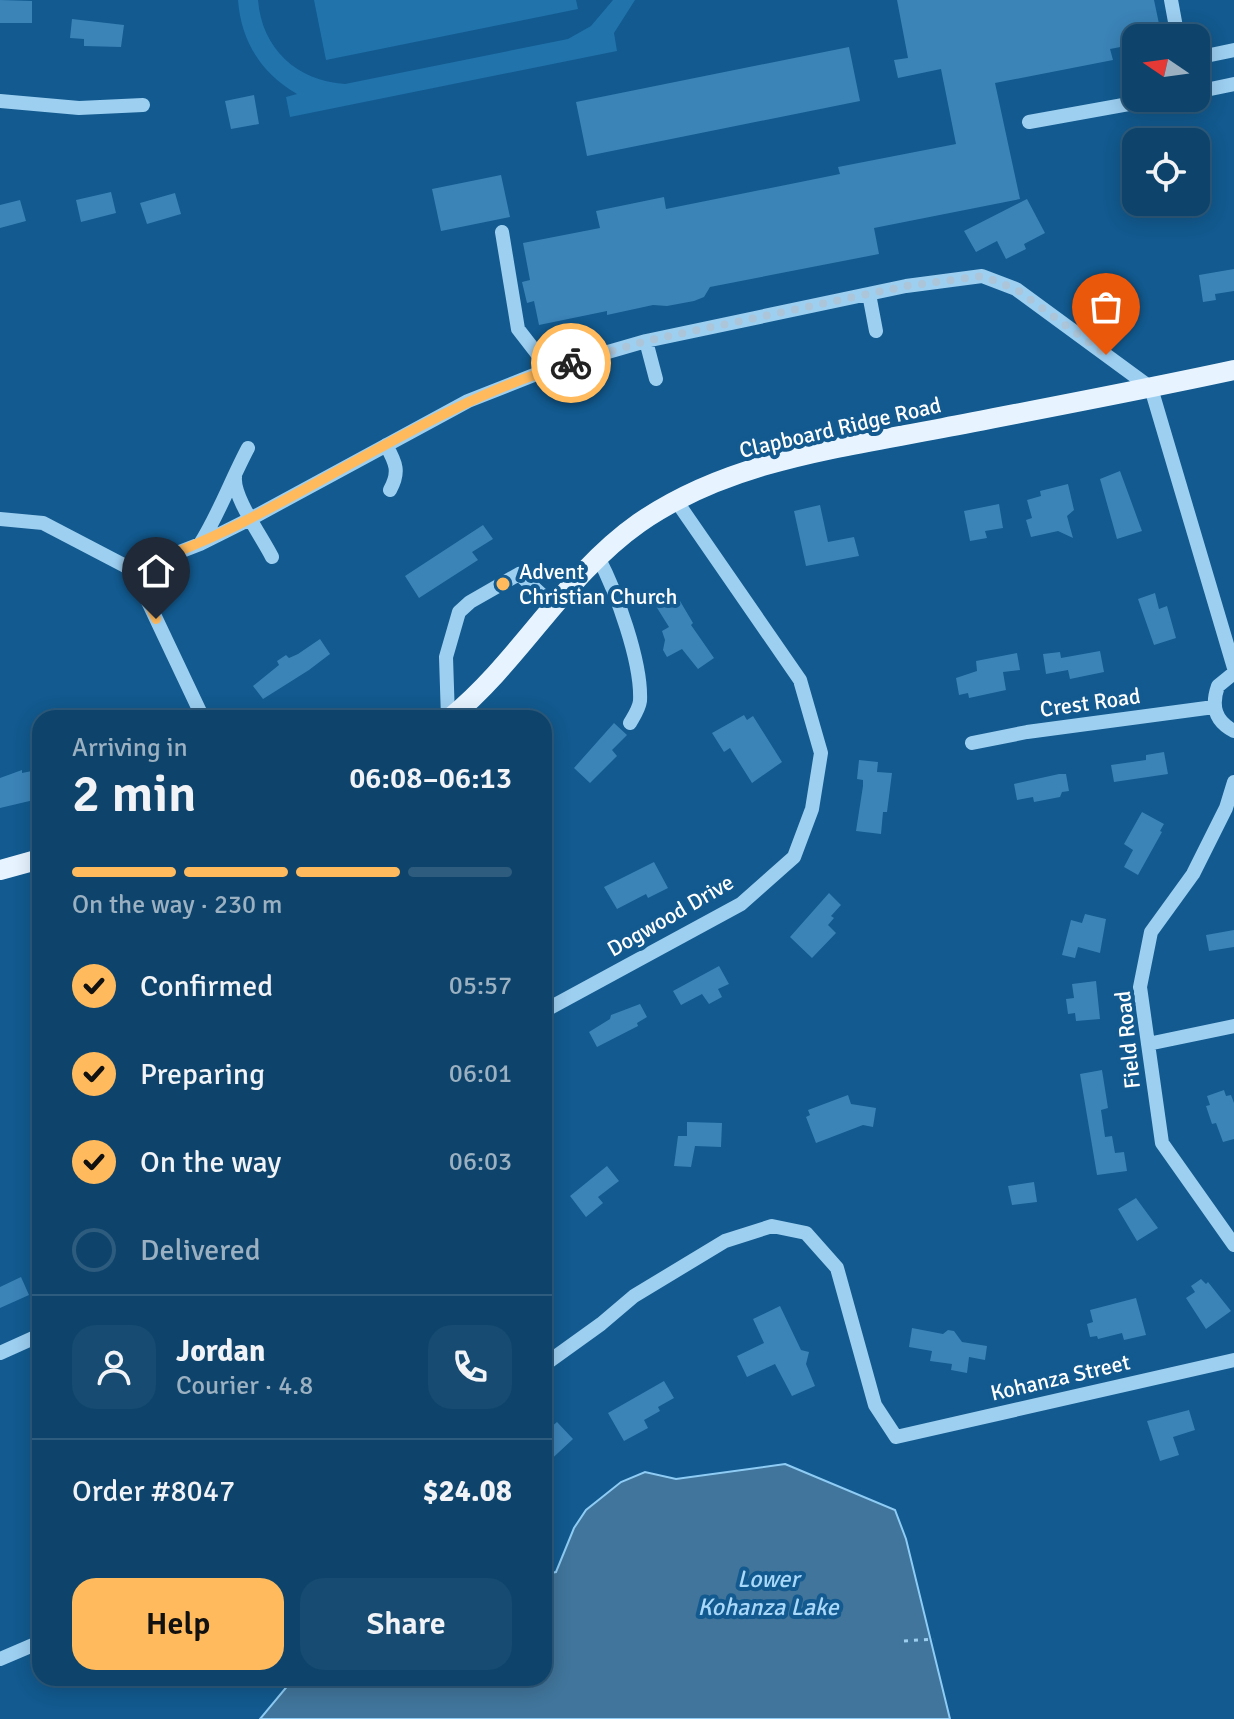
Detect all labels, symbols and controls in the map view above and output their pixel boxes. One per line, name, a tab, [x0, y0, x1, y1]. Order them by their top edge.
north arrow	[1122, 24, 1210, 112]
map controls	[1122, 24, 1210, 216]
button: locate	[1122, 128, 1210, 216]
pin	[1072, 273, 1140, 355]
icon: bag	[1084, 285, 1128, 329]
courier	[531, 323, 611, 403]
icon: bike	[549, 341, 593, 385]
street label: Clapboard Ridge Road	[736, 391, 944, 464]
pin	[122, 537, 190, 619]
icon: home	[134, 549, 178, 593]
place label: Advent Christian Church	[519, 558, 677, 610]
marker: Advent Christian Church	[494, 575, 512, 593]
street label: Crest Road	[1038, 682, 1142, 723]
text: Arriving in	[72, 732, 188, 764]
text: 06:08–06:13	[349, 760, 512, 797]
text: 2 min	[72, 762, 197, 826]
street label: Dogwood Drive	[602, 868, 738, 962]
text: On the way · 230 m	[72, 889, 282, 921]
icon: check	[72, 964, 116, 1008]
text: Confirmed	[140, 968, 273, 1005]
text: 05:57	[449, 970, 512, 1002]
street label: Field Road	[1109, 990, 1146, 1090]
icon: check	[72, 1052, 116, 1096]
text: Preparing	[140, 1056, 265, 1093]
text: 06:01	[449, 1058, 512, 1090]
icon: check	[72, 1140, 116, 1184]
text: On the way	[140, 1144, 281, 1181]
text: 06:03	[449, 1146, 512, 1178]
text: Delivered	[140, 1232, 261, 1269]
button: person	[72, 1325, 156, 1409]
button: phone	[428, 1325, 512, 1409]
text: Jordan	[176, 1333, 265, 1370]
street label: Kohanza Street	[988, 1348, 1133, 1407]
text: Courier · 4.8	[176, 1370, 313, 1402]
text: Order #8047	[72, 1473, 235, 1510]
text: $24.08	[422, 1473, 512, 1510]
water label: Lower Kohanza Lake	[698, 1564, 839, 1622]
button: Help	[72, 1578, 284, 1670]
button: Share	[300, 1578, 512, 1670]

